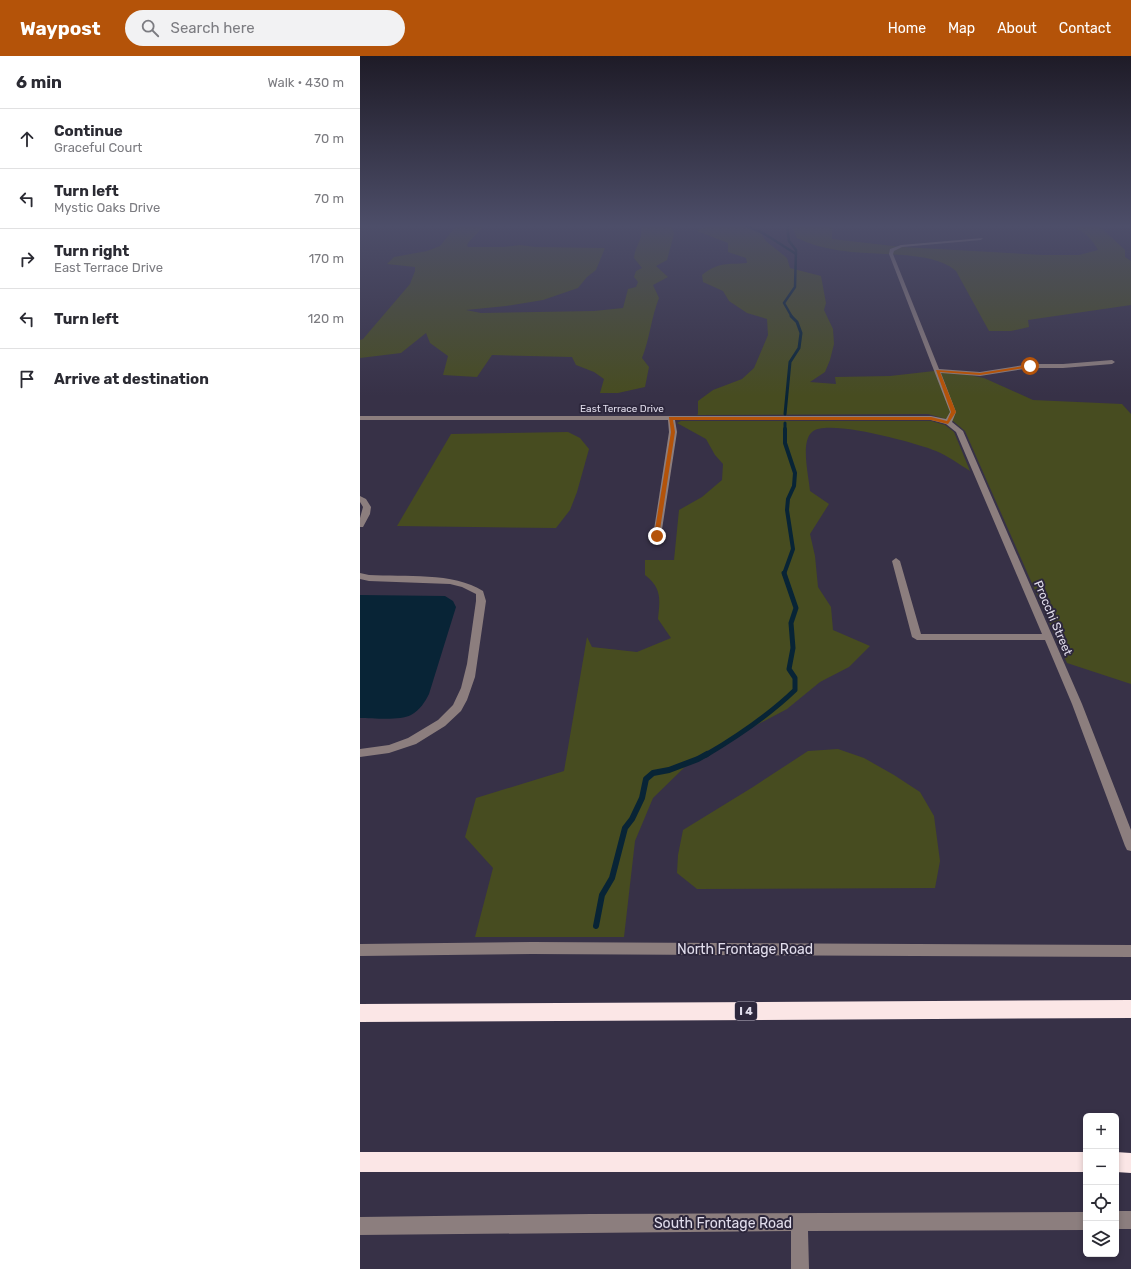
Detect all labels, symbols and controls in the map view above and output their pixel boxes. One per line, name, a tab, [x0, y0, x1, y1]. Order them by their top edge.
search box	[125, 10, 405, 46]
text: Waypost	[20, 17, 101, 40]
icon: search	[139, 17, 161, 39]
text: Search here	[171, 19, 255, 37]
text: Home	[888, 20, 926, 37]
text: Map	[948, 20, 975, 37]
text: About	[997, 20, 1037, 37]
text: Contact	[1059, 20, 1111, 37]
text: 6 min	[16, 72, 62, 92]
text: Walk · 430 m	[267, 75, 344, 90]
text: Continue	[54, 122, 123, 140]
icon: ahead	[16, 128, 38, 150]
text: 70 m	[314, 131, 344, 146]
text: Graceful Court	[54, 140, 142, 155]
text: Turn left	[54, 182, 119, 200]
icon: left	[16, 188, 38, 210]
text: 70 m	[314, 191, 344, 206]
text: Mystic Oaks Drive	[54, 200, 160, 215]
text: Turn right	[54, 242, 129, 260]
icon: right	[16, 248, 38, 270]
text: 170 m	[309, 251, 344, 266]
text: East Terrace Drive	[54, 260, 163, 275]
icon: left	[16, 308, 38, 330]
text: Turn left	[54, 310, 119, 328]
text: 120 m	[308, 311, 344, 326]
route start	[1021, 357, 1039, 375]
icon: arrive	[16, 368, 38, 390]
text: Arrive at destination	[54, 370, 209, 388]
street label: East Terrace Drive	[580, 403, 664, 415]
route end	[648, 527, 666, 545]
street label: Procchi Street	[1031, 578, 1075, 658]
street label: North Frontage Road	[677, 941, 813, 958]
road number: I 4	[735, 1002, 757, 1020]
map controls	[1083, 1113, 1119, 1257]
button: +	[1083, 1113, 1119, 1149]
button: −	[1083, 1149, 1119, 1185]
button: locate	[1083, 1185, 1119, 1221]
street label: South Frontage Road	[654, 1215, 792, 1232]
button: layers	[1083, 1221, 1119, 1257]

